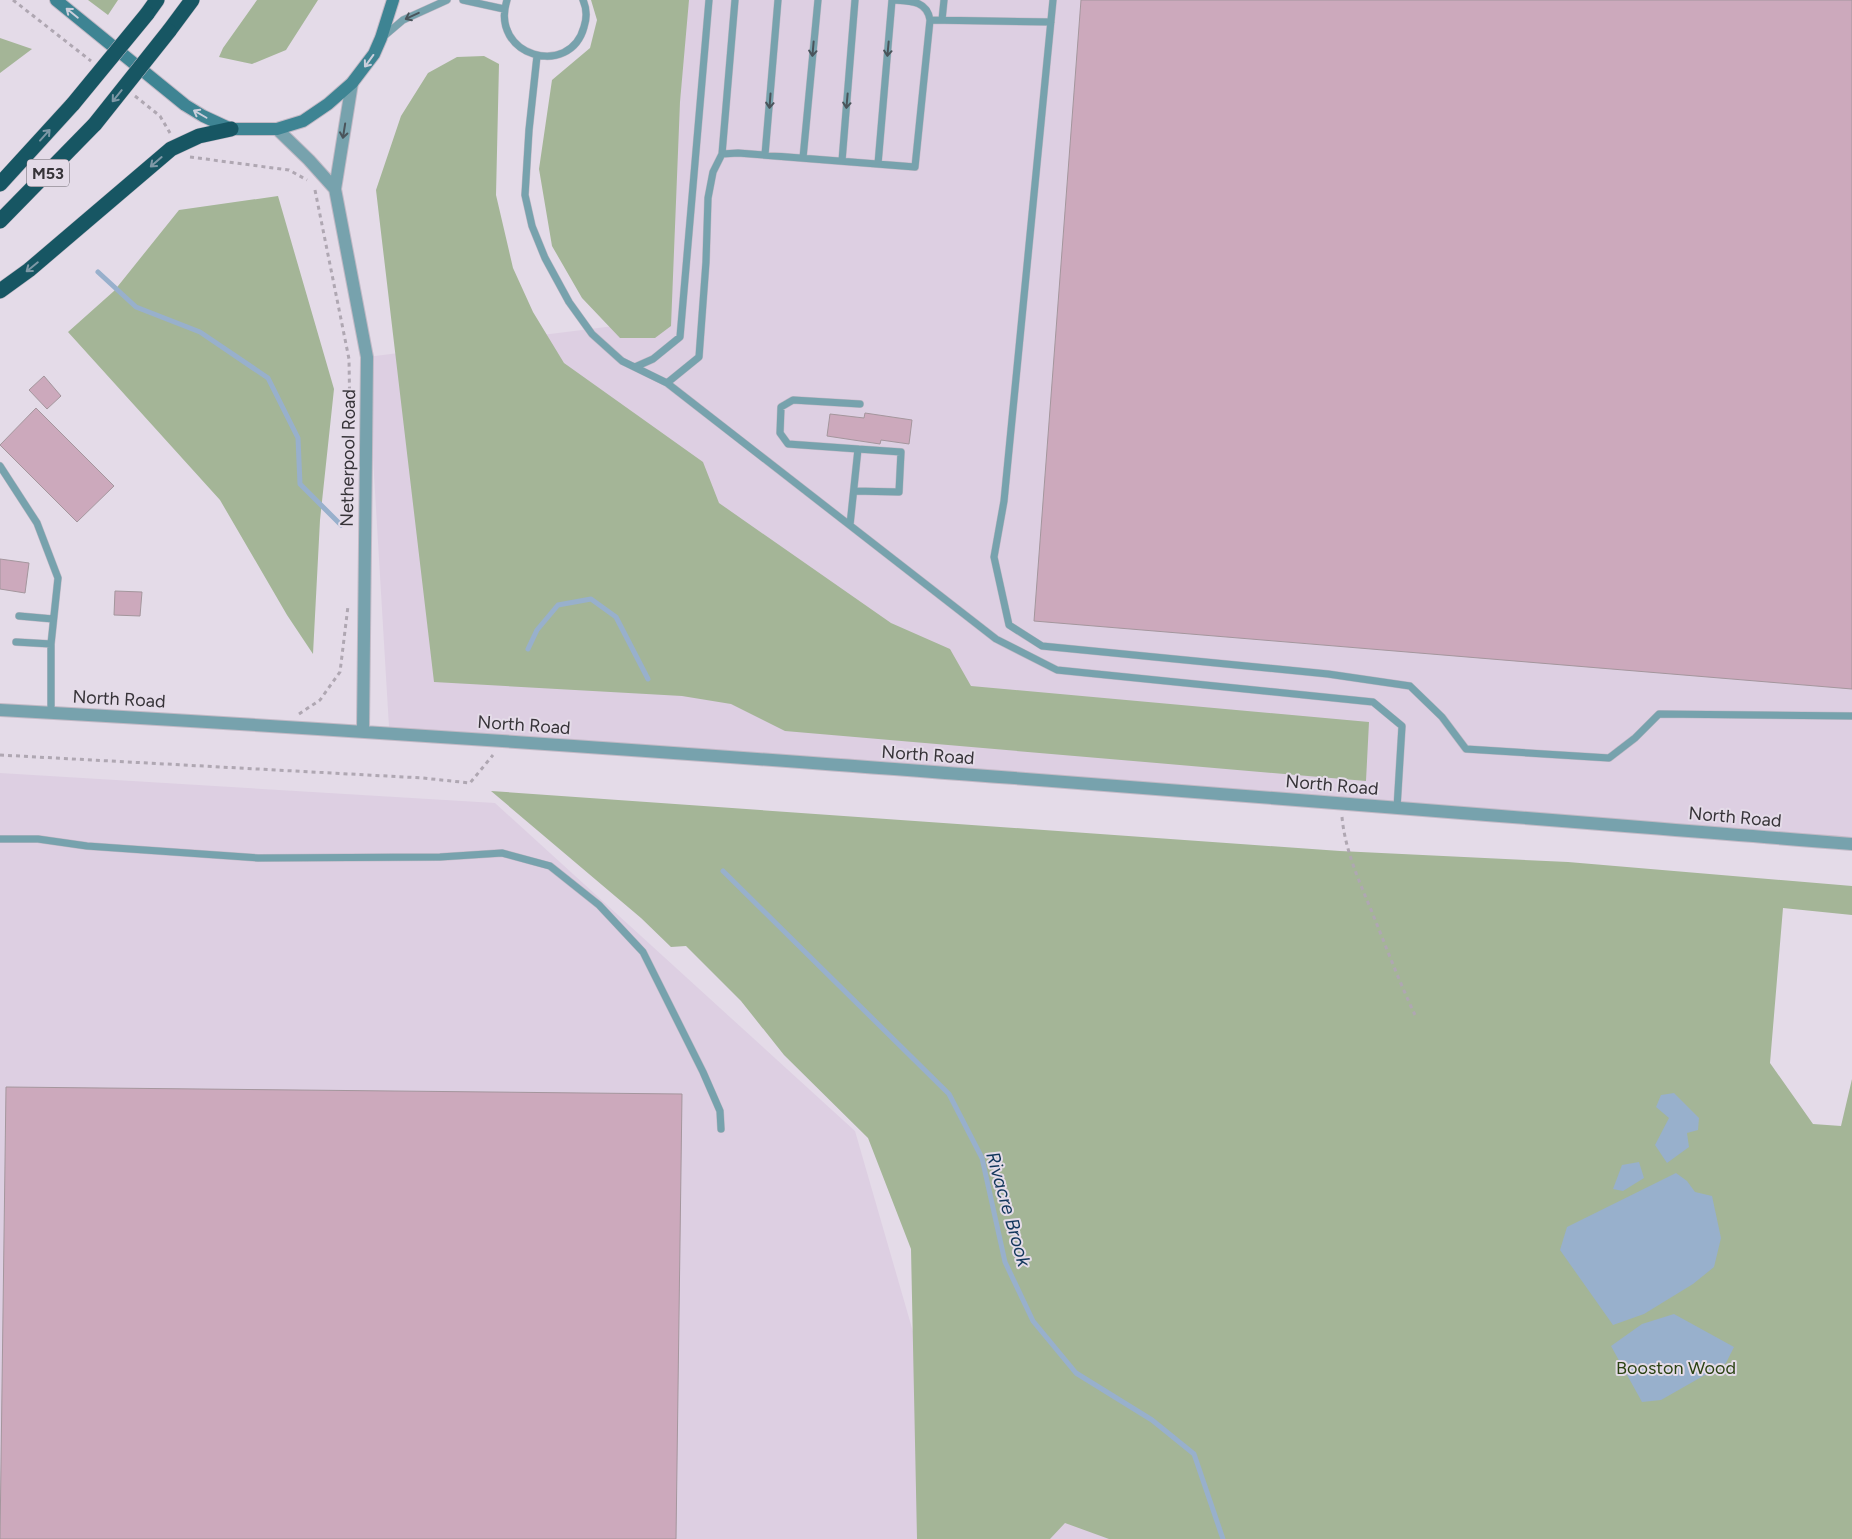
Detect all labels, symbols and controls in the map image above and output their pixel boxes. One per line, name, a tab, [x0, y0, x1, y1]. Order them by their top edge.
one-way arrow	[66, 8, 79, 19]
one-way arrow	[405, 12, 420, 22]
one-way arrow	[808, 40, 818, 56]
one-way arrow	[883, 40, 892, 56]
one-way arrow	[363, 54, 374, 67]
one-way arrow	[111, 90, 122, 103]
one-way arrow	[765, 93, 774, 109]
one-way arrow	[842, 93, 852, 109]
one-way arrow	[194, 108, 208, 118]
one-way arrow	[339, 123, 349, 139]
one-way arrow	[39, 129, 51, 142]
one-way arrow	[149, 156, 162, 168]
road number: M53	[27, 160, 69, 187]
one-way arrow	[26, 262, 39, 273]
street label: Netherpool Road	[336, 389, 360, 527]
street label: North Road	[72, 686, 166, 712]
street label: North Road	[477, 711, 571, 739]
street label: North Road	[881, 741, 975, 769]
street label: North Road	[1285, 770, 1379, 800]
street label: North Road	[1688, 802, 1782, 832]
water label: Rivacre Brook	[981, 1149, 1036, 1270]
park label: Booston Wood	[1616, 1357, 1736, 1379]

